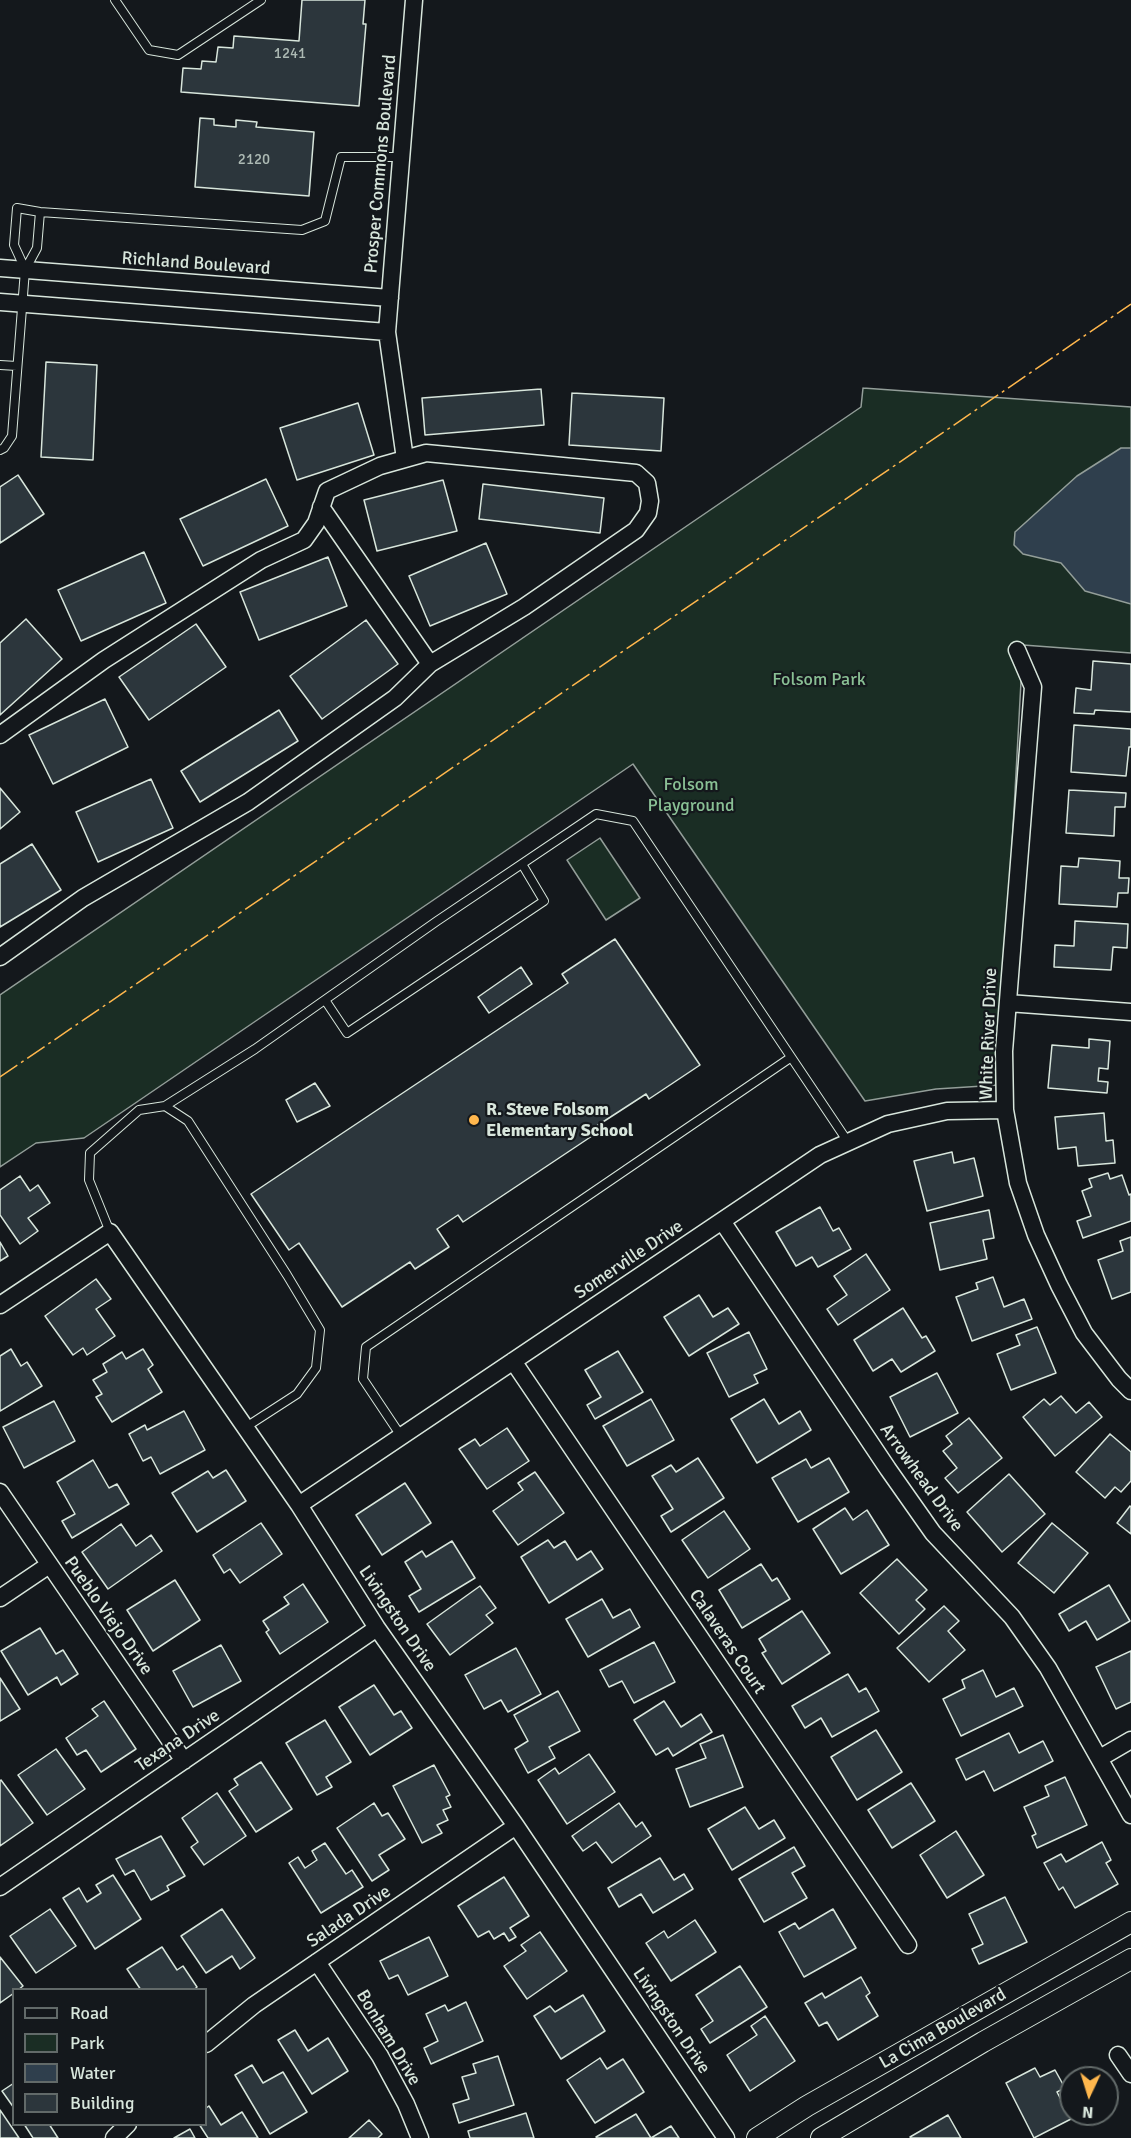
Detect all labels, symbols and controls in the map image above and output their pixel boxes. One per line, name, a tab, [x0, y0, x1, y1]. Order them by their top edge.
house number: 1241	[274, 45, 306, 63]
street label: Prosper Commons Boulevard	[361, 54, 401, 274]
house number: 2120	[238, 151, 270, 169]
street label: Richland Boulevard	[121, 248, 271, 280]
park label: Folsom Park	[772, 669, 866, 691]
park label: Folsom Playground	[647, 774, 735, 816]
street label: White River Drive	[976, 968, 1002, 1100]
place label: R. Steve Folsom Elementary School	[486, 1099, 633, 1142]
marker: R. Steve Folsom Elementary School	[467, 1113, 481, 1127]
street label: Somerville Drive	[571, 1216, 687, 1304]
street label: Arrowhead Drive	[875, 1420, 967, 1536]
street label: Pueblo Viejo Drive	[59, 1553, 157, 1679]
street label: Livingston Drive	[354, 1562, 440, 1676]
street label: Calaveras Court	[684, 1586, 770, 1698]
street label: Texana Drive	[132, 1705, 224, 1777]
street label: Salada Drive	[303, 1881, 395, 1953]
street label: Livingston Drive	[628, 1964, 714, 2078]
street label: La Cima Boulevard	[876, 1984, 1010, 2074]
street label: Bonham Drive	[351, 1986, 425, 2090]
legend	[12, 1988, 207, 2126]
text: Road	[70, 2002, 109, 2024]
text: Park	[70, 2032, 105, 2054]
text: Water	[70, 2062, 115, 2084]
north arrow	[1059, 2066, 1119, 2126]
text: Building	[70, 2092, 134, 2114]
text: N	[1082, 2102, 1094, 2122]

